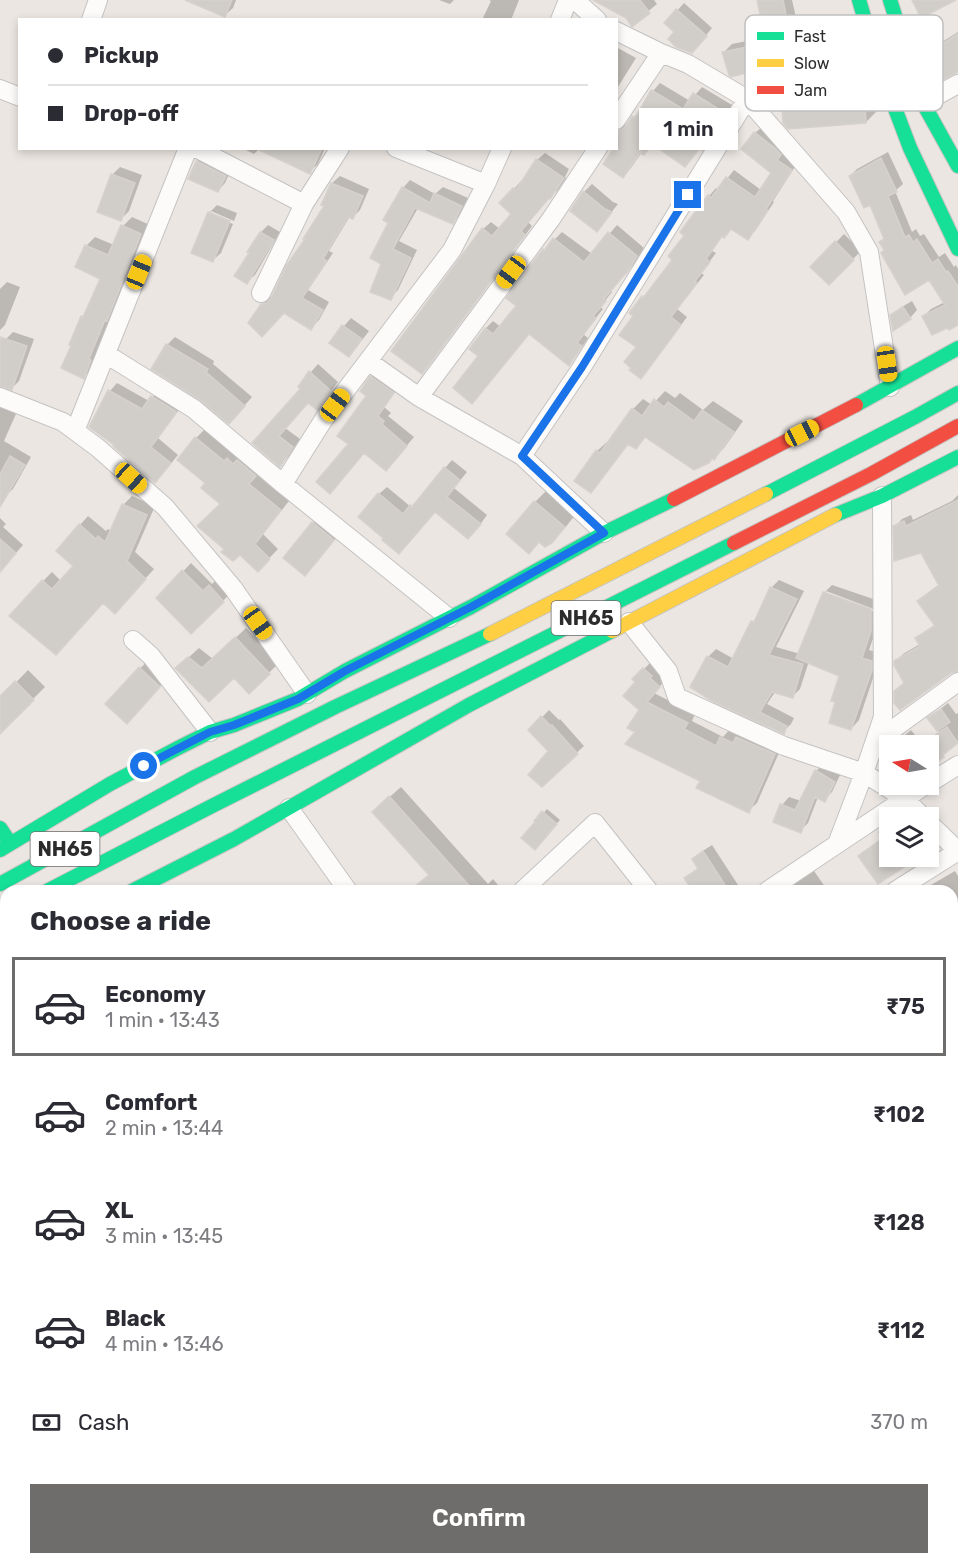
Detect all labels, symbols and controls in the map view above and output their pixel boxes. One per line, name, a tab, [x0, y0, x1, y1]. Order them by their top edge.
legend	[745, 15, 943, 111]
text: Fast	[794, 27, 826, 46]
text: Pickup	[84, 42, 159, 69]
text: Slow	[794, 54, 830, 73]
text: Jam	[794, 81, 827, 100]
text: Drop-off	[84, 100, 179, 127]
callout: 1 min	[638, 108, 738, 150]
text: 1 min	[663, 117, 714, 141]
route end	[674, 181, 701, 208]
car	[124, 252, 154, 292]
car	[493, 252, 529, 292]
car	[876, 345, 898, 383]
car	[317, 385, 353, 425]
car	[782, 417, 822, 449]
car	[112, 459, 150, 497]
road number: NH65	[552, 601, 620, 635]
car	[240, 603, 276, 643]
north arrow	[879, 735, 939, 795]
map controls	[879, 735, 939, 867]
route start	[130, 752, 157, 779]
button: layers	[879, 807, 939, 867]
road number: NH65	[31, 832, 100, 866]
text: Choose a ride	[30, 905, 211, 937]
icon: car	[33, 980, 87, 1034]
text: Economy	[105, 981, 206, 1008]
text: ₹75	[886, 993, 925, 1020]
text: 1 min · 13:43	[105, 1008, 220, 1032]
icon: car	[33, 1088, 87, 1142]
text: Comfort	[105, 1089, 197, 1116]
text: ₹102	[873, 1101, 925, 1128]
text: 2 min · 13:44	[105, 1116, 223, 1140]
icon: car	[33, 1196, 87, 1250]
text: XL	[105, 1197, 133, 1224]
text: ₹128	[873, 1209, 925, 1236]
text: 3 min · 13:45	[105, 1224, 223, 1248]
icon: car	[33, 1304, 87, 1358]
text: Black	[105, 1305, 166, 1332]
text: ₹112	[877, 1317, 925, 1344]
text: 4 min · 13:46	[105, 1332, 224, 1356]
icon: cash	[30, 1406, 63, 1439]
text: Cash	[78, 1409, 129, 1436]
text: 370 m	[870, 1410, 928, 1434]
button: Confirm	[30, 1484, 928, 1553]

